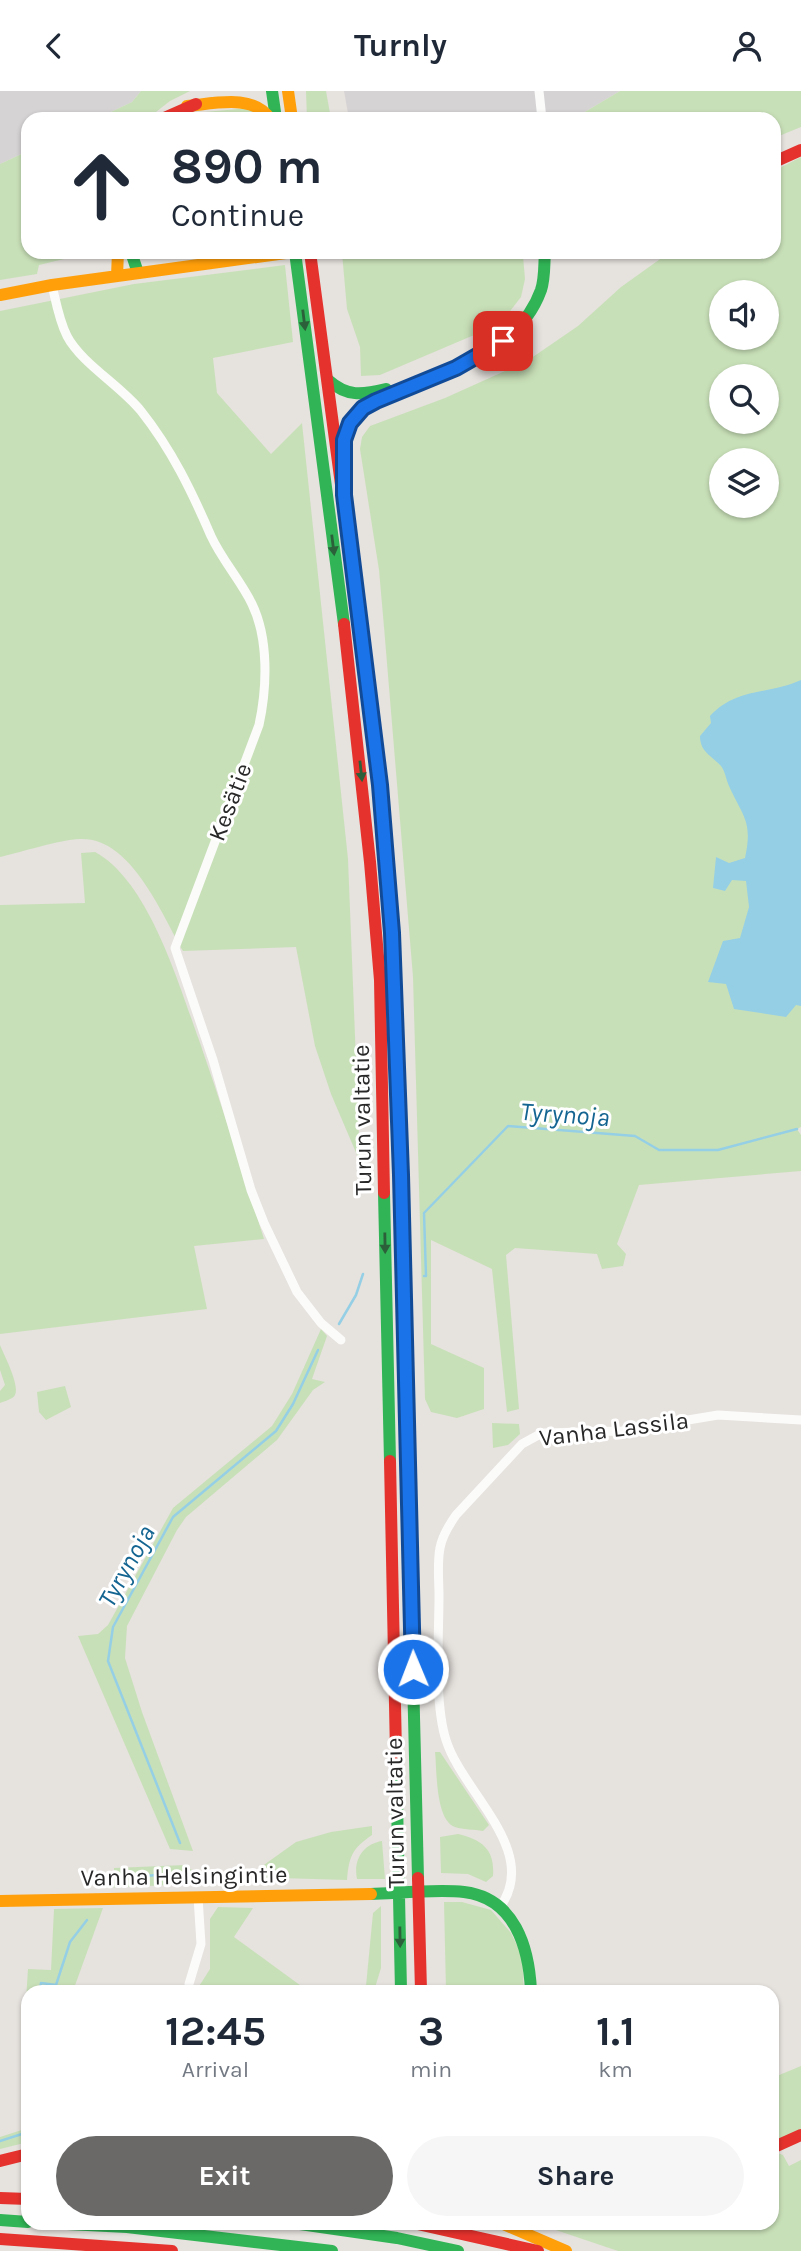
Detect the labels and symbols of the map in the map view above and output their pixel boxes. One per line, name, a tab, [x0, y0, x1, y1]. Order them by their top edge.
one-way arrow	[298, 309, 309, 331]
pin	[473, 311, 533, 371]
one-way arrow	[328, 534, 339, 556]
street label: Kesätie	[202, 759, 258, 845]
one-way arrow	[356, 760, 367, 782]
street label: Turun valtatie	[347, 1044, 377, 1196]
water label: Tyrynoja	[519, 1096, 611, 1133]
one-way arrow	[380, 1232, 391, 1254]
street label: Vanha Lassila	[538, 1406, 690, 1452]
water label: Tyrynoja	[91, 1520, 162, 1613]
position arrow	[376, 1632, 450, 1706]
street label: Turun valtatie	[380, 1737, 410, 1889]
street label: Vanha Helsingintie	[80, 1860, 288, 1892]
one-way arrow	[394, 1926, 406, 1948]

